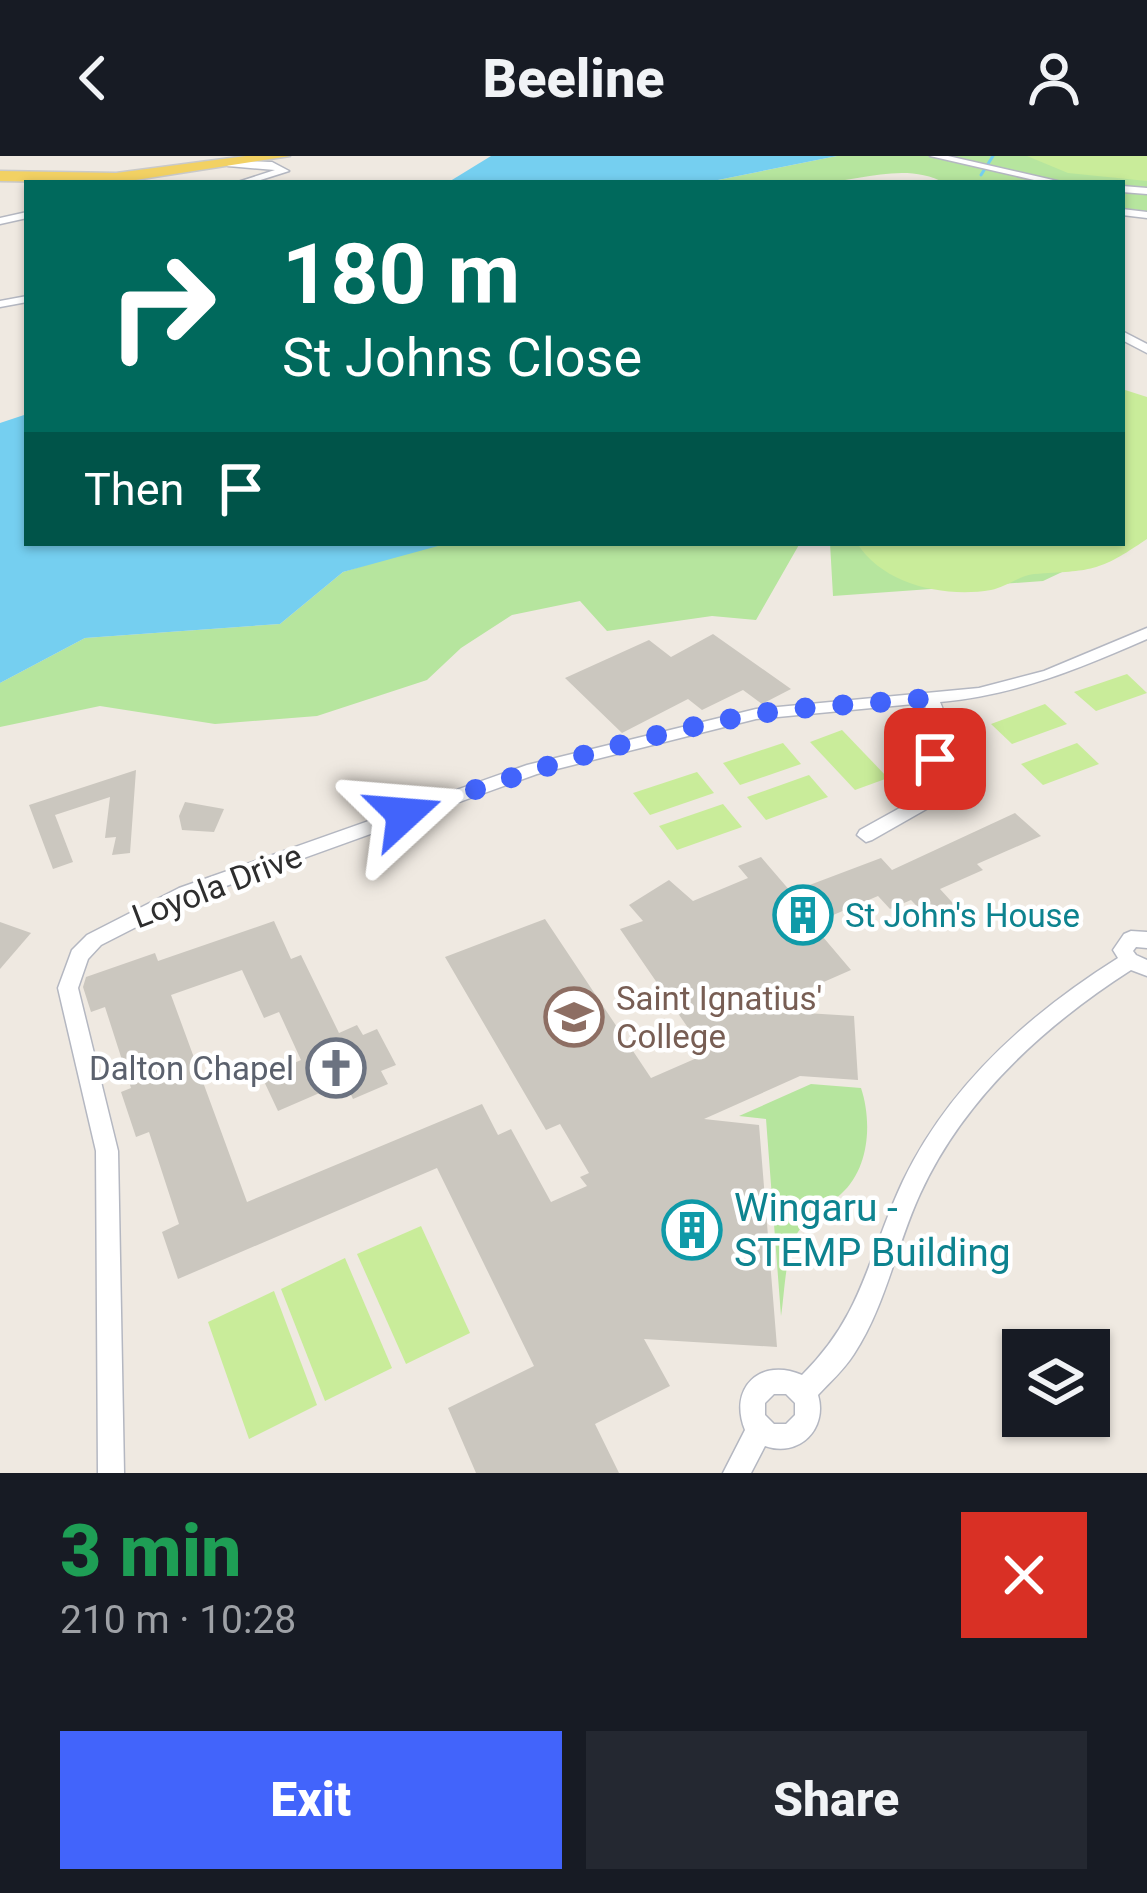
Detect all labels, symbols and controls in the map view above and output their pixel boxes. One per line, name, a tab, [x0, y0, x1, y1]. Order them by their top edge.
icon: back	[60, 45, 126, 111]
icon: person	[1021, 45, 1087, 111]
text: Beeline	[482, 47, 665, 110]
text: 180 m	[282, 225, 520, 324]
icon: right	[84, 228, 240, 384]
text: St Johns Close	[282, 326, 642, 389]
icon: arrive	[208, 456, 274, 522]
text: Then	[84, 463, 184, 516]
pin	[884, 708, 986, 810]
icon: arrive	[902, 726, 968, 792]
position arrow	[341, 751, 467, 877]
street label: Loyola Drive	[127, 836, 307, 936]
building icon: St John's House	[772, 884, 834, 946]
place label: St John's House	[845, 896, 1080, 935]
place label: Saint Ignatius' College	[616, 979, 822, 1056]
school or university icon: Saint Ignatius' College	[543, 986, 605, 1048]
church icon: Dalton Chapel	[305, 1037, 367, 1099]
place label: Dalton Chapel	[89, 1049, 294, 1088]
place label: Wingaru - STEMP Building	[734, 1185, 1011, 1276]
building icon: Wingaru - STEMP Building	[661, 1199, 723, 1261]
map controls	[1002, 1329, 1110, 1437]
button: layers	[1002, 1329, 1110, 1437]
text: 3 min	[60, 1509, 242, 1594]
button: close	[961, 1512, 1087, 1638]
text: 210 m · 10:28	[60, 1597, 296, 1643]
button: Exit	[60, 1731, 562, 1869]
button: Share	[586, 1731, 1087, 1869]

